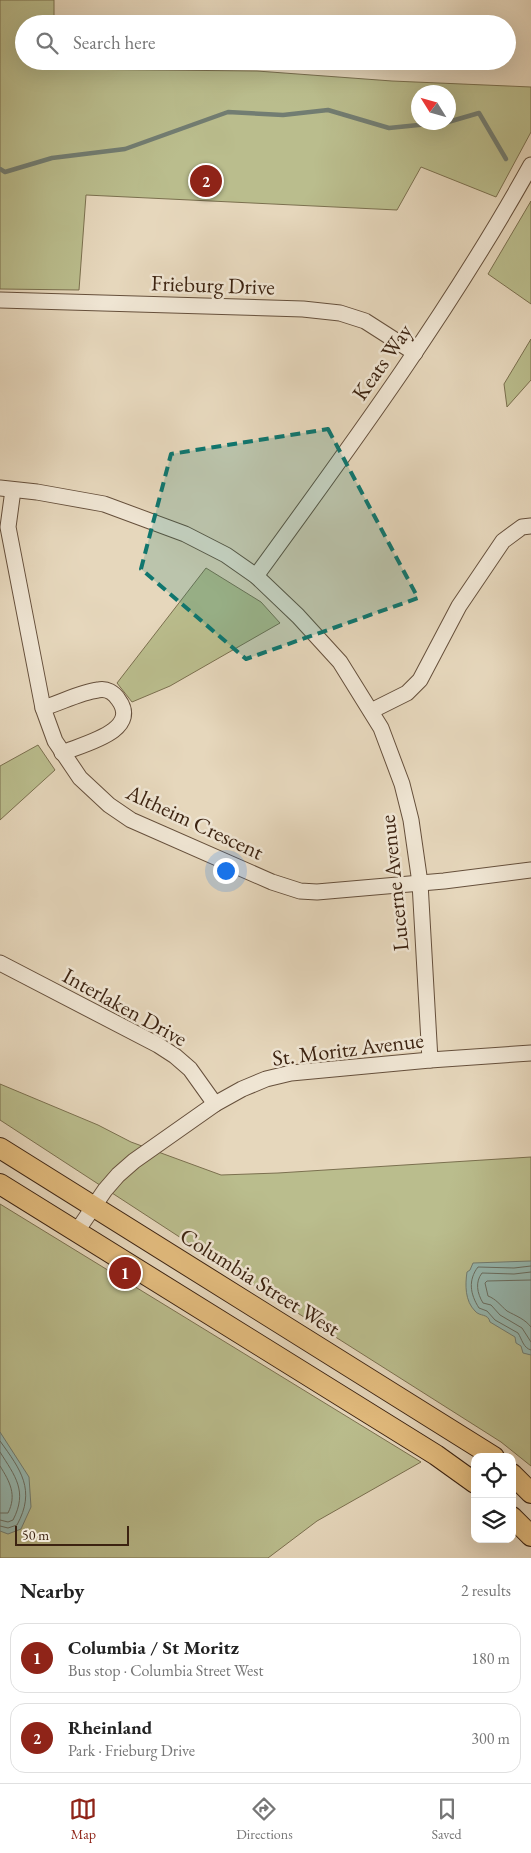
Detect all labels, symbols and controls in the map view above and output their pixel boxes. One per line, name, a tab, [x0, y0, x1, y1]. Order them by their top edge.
search box	[15, 15, 516, 70]
icon: search	[33, 29, 61, 57]
text: Search here	[73, 30, 155, 55]
north arrow	[411, 85, 456, 130]
pin: 2	[190, 162, 222, 200]
street label: Frieburg Drive	[151, 268, 276, 302]
street label: Keats Way	[345, 318, 419, 406]
street label: Altheim Crescent	[121, 777, 268, 867]
street label: Lucerne Avenue	[372, 813, 416, 952]
your location	[213, 858, 239, 884]
street label: Interlaken Drive	[58, 961, 193, 1053]
street label: St. Moritz Avenue	[271, 1025, 426, 1073]
street label: Columbia Street West	[175, 1221, 346, 1343]
pin: 1	[109, 1254, 141, 1292]
map controls	[471, 1453, 516, 1543]
button: locate	[471, 1453, 516, 1498]
button: layers	[471, 1498, 516, 1543]
scale bar	[15, 1523, 129, 1546]
text: 50 m	[22, 1526, 49, 1544]
text: Nearby	[20, 1577, 84, 1604]
text: 2 results	[461, 1580, 511, 1601]
text: Columbia / St Moritz	[68, 1635, 239, 1660]
text: 1	[33, 1648, 41, 1669]
text: 180 m	[471, 1648, 510, 1669]
text: Bus stop · Columbia Street West	[68, 1660, 264, 1681]
text: Rheinland	[68, 1715, 152, 1740]
text: 2	[33, 1728, 41, 1749]
text: 300 m	[471, 1728, 510, 1749]
text: Park · Frieburg Drive	[68, 1740, 195, 1761]
tab: Map	[69, 1795, 97, 1843]
tab: Directions	[236, 1795, 293, 1843]
tab: Saved	[432, 1795, 462, 1843]

